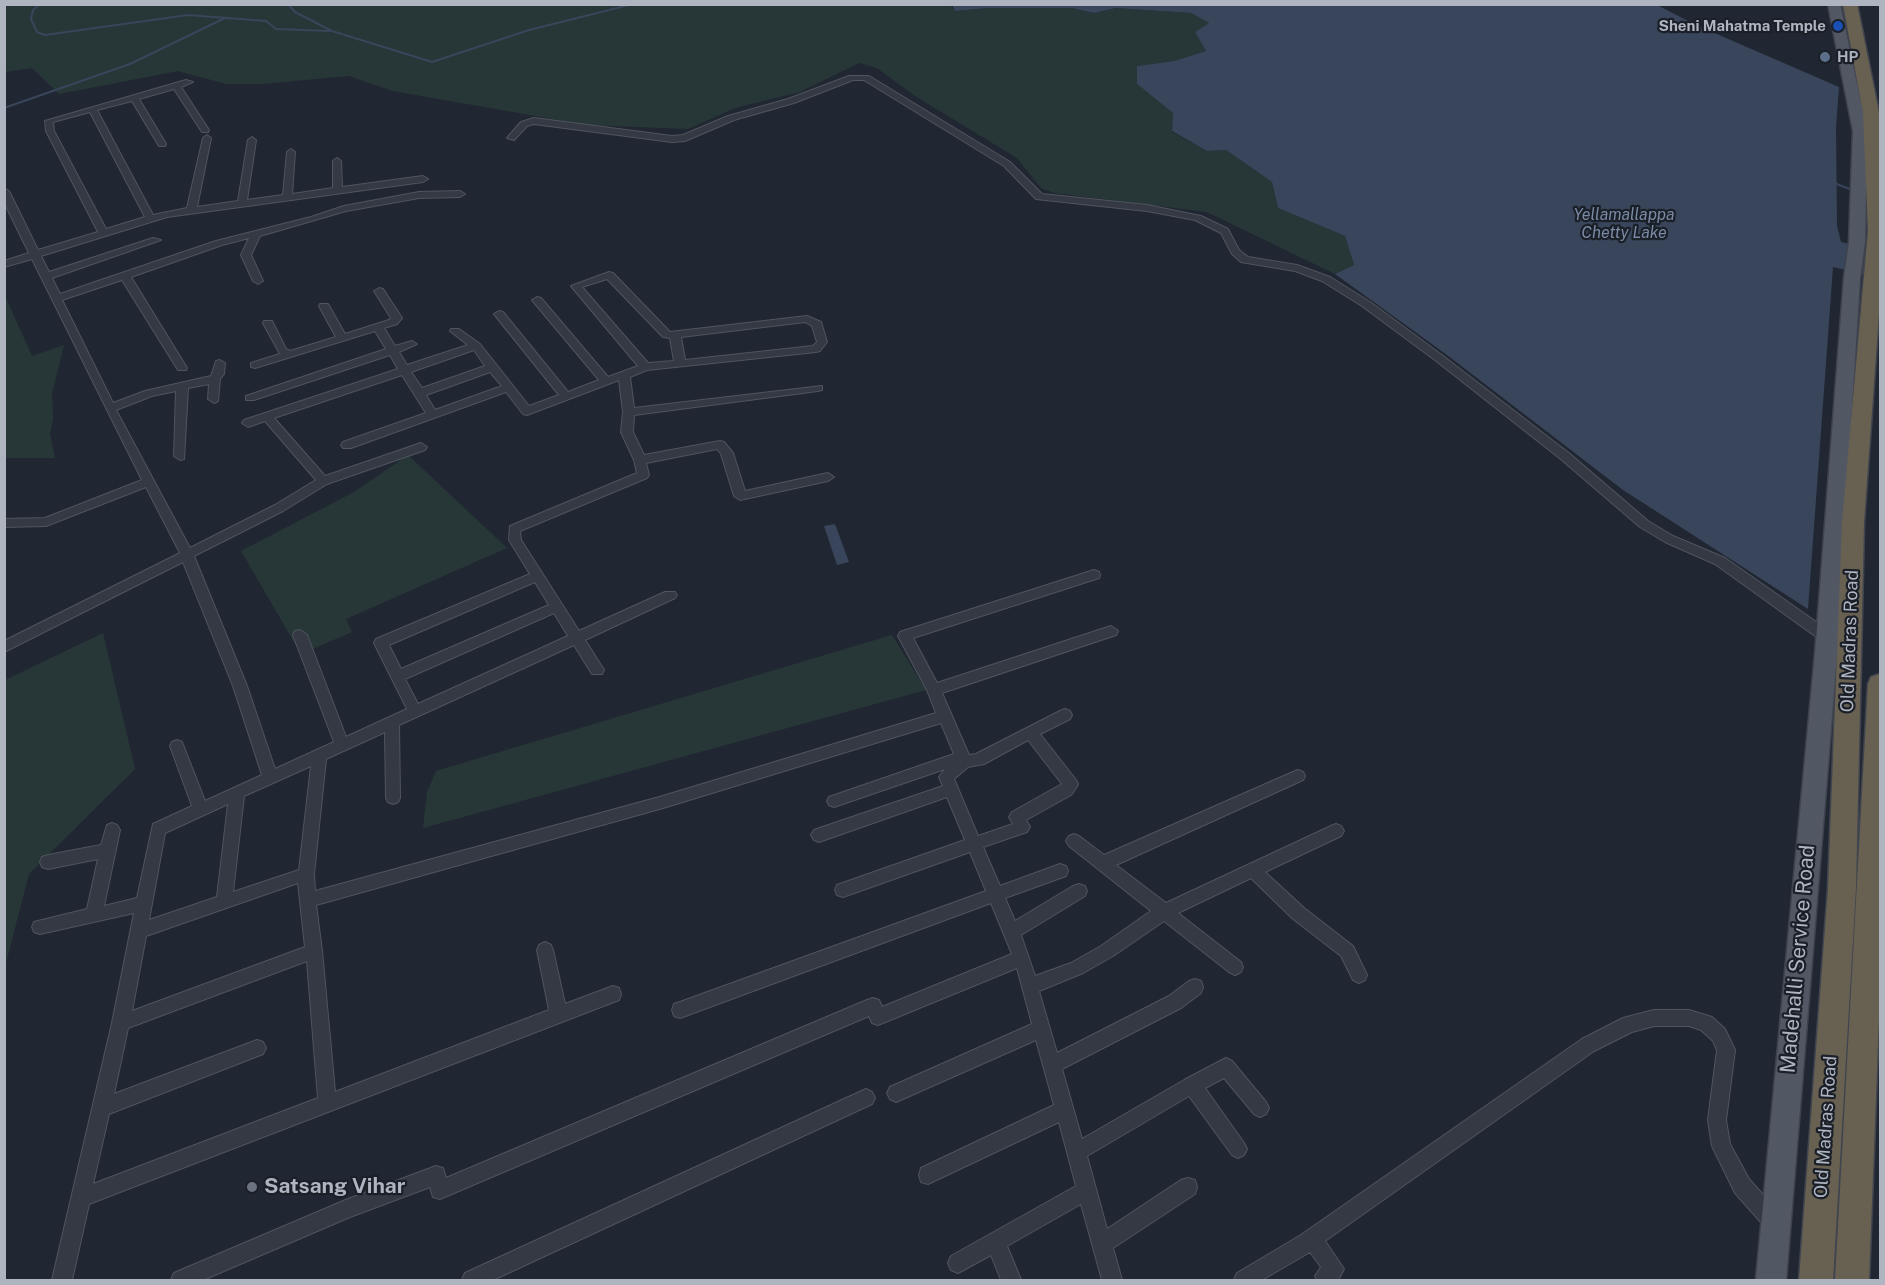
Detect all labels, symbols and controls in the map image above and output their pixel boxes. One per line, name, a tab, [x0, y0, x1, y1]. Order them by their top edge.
place label: Sheni Mahatma Temple	[1659, 17, 1826, 35]
marker: Sheni Mahatma Temple	[1831, 19, 1845, 33]
place label: HP	[1837, 48, 1858, 66]
marker: HP	[1818, 50, 1832, 64]
water label: Yellamallappa Chetty Lake	[1574, 205, 1674, 243]
street label: Old Madras Road	[1837, 569, 1863, 713]
street label: Madehalli Service Road	[1775, 844, 1821, 1074]
street label: Old Madras Road	[1810, 1055, 1842, 1199]
place label: Satsang Vihar	[264, 1174, 405, 1200]
marker: Satsang Vihar	[245, 1180, 259, 1194]

